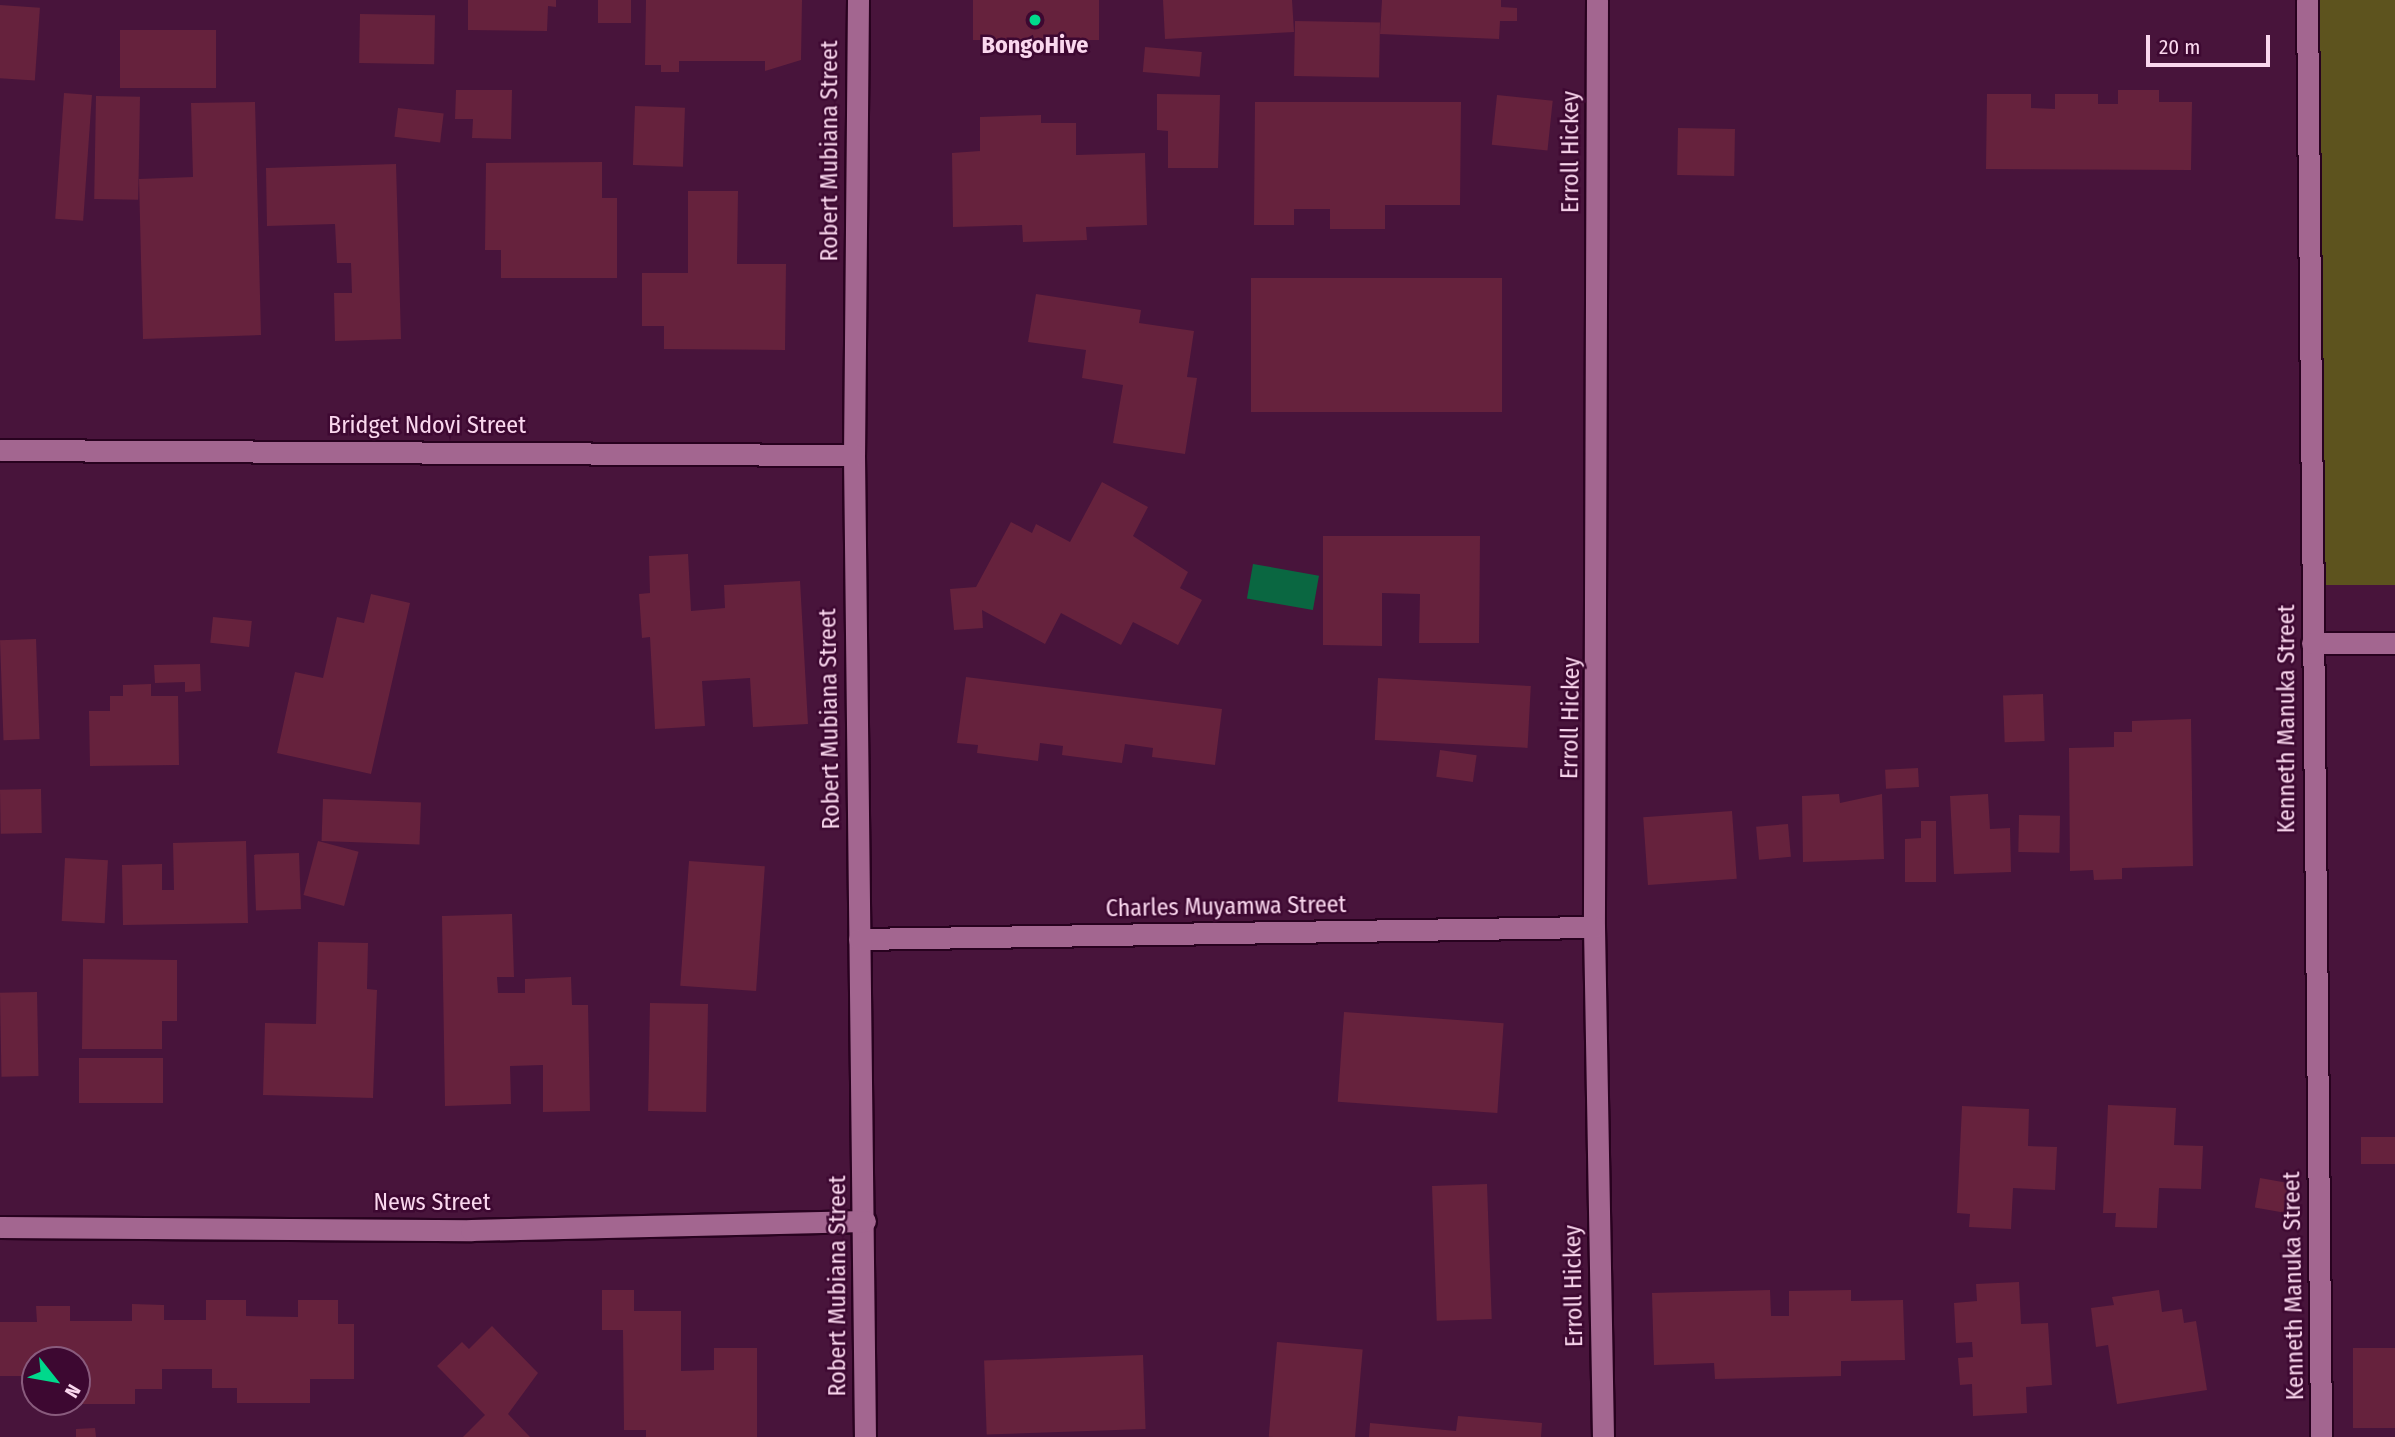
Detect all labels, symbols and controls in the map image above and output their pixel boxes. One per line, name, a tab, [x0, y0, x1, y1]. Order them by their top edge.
marker: BongoHive	[1027, 12, 1043, 28]
scale bar	[2150, 21, 2274, 65]
place label: BongoHive	[982, 32, 1088, 60]
text: 20 m	[2159, 34, 2200, 60]
street label: Robert Mubiana Street	[816, 40, 844, 262]
street label: Erroll Hickey	[1557, 91, 1585, 213]
street label: Bridget Ndovi Street	[328, 412, 526, 440]
street label: Kenneth Manuka Street	[2273, 605, 2301, 833]
street label: Robert Mubiana Street	[814, 608, 846, 830]
street label: Erroll Hickey	[1556, 657, 1586, 779]
street label: Charles Muyamwa Street	[1105, 891, 1347, 923]
street label: Kenneth Manuka Street	[2278, 1171, 2310, 1401]
street label: Robert Mubiana Street	[824, 1175, 852, 1397]
street label: News Street	[373, 1189, 491, 1217]
street label: Erroll Hickey	[1559, 1225, 1589, 1347]
north arrow	[21, 1346, 91, 1416]
text: N	[60, 1380, 86, 1402]

